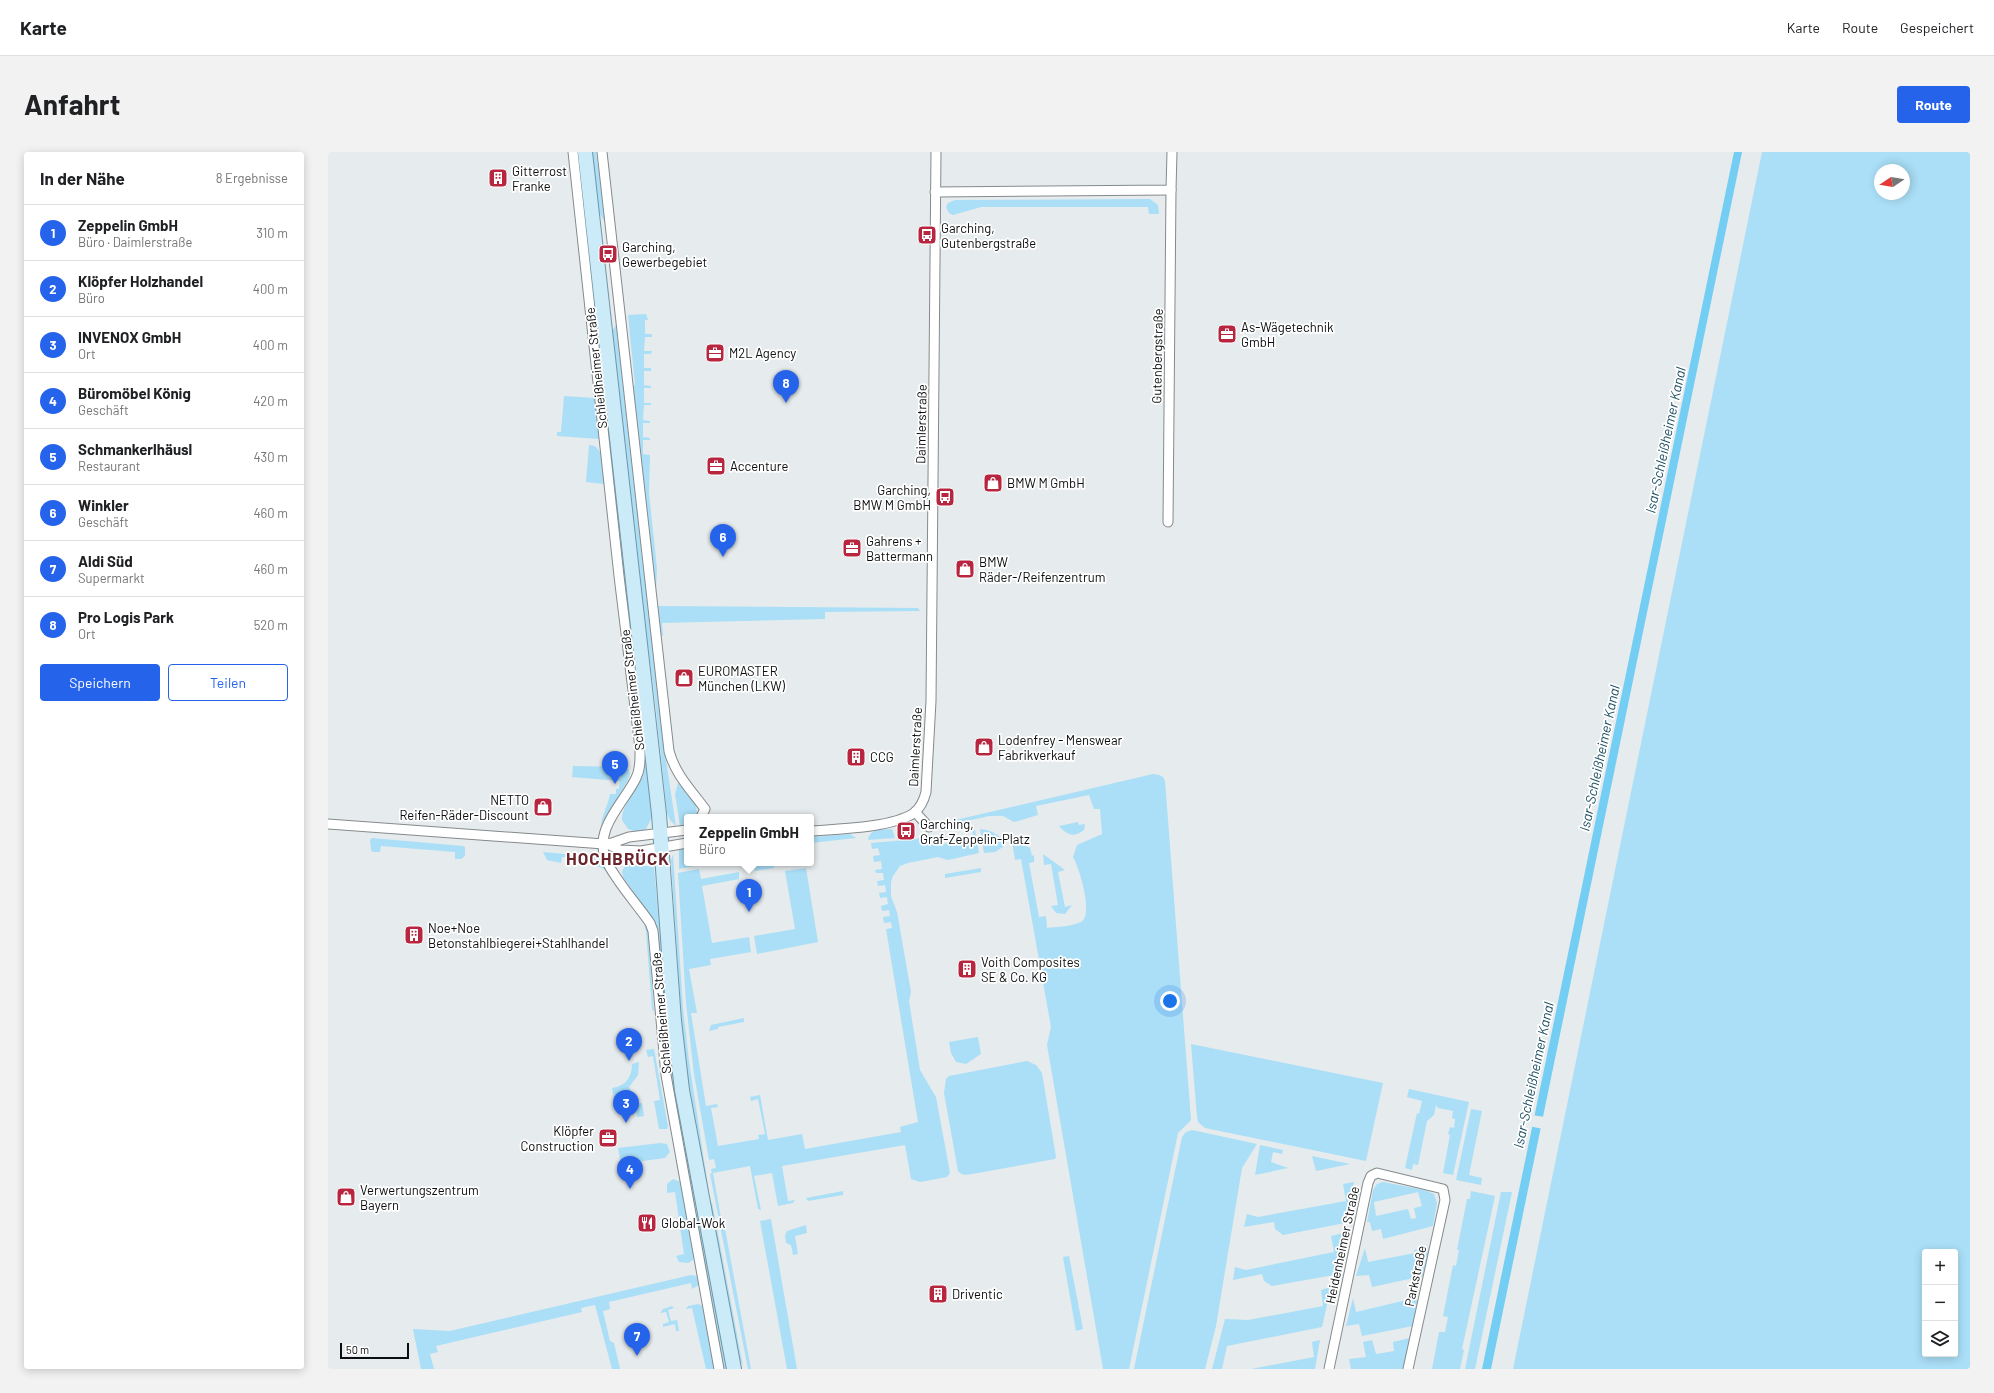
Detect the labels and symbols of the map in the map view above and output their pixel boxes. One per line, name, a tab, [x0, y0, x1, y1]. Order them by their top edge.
place label: Gitterrost Franke	[512, 163, 567, 194]
north arrow	[1874, 164, 1910, 200]
building icon: Gitterrost Franke	[487, 167, 509, 189]
place label: Garching, Gutenbergstraße	[941, 220, 1036, 251]
bus stop icon: Garching, Gutenbergstraße	[916, 224, 938, 246]
place label: Garching, Gewerbegebiet	[622, 239, 707, 270]
bus stop icon: Garching, Gewerbegebiet	[597, 243, 619, 265]
street label: Schleißheimer Straße	[582, 307, 610, 429]
street label: Gutenbergstraße	[1148, 308, 1166, 404]
place label: As-Wägetechnik GmbH	[1241, 319, 1334, 350]
office icon: As-Wägetechnik GmbH	[1216, 323, 1238, 345]
office icon: M2L Agency	[704, 342, 726, 364]
place label: M2L Agency	[729, 345, 796, 361]
water label: Isar-Schleißheimer Kanal	[1641, 365, 1689, 515]
pin: 8	[773, 370, 799, 403]
street label: Daimlerstraße	[912, 384, 930, 464]
office icon: Accenture	[705, 455, 727, 477]
place label: Accenture	[730, 458, 788, 474]
shop icon: BMW M GmbH	[982, 472, 1004, 494]
place label: BMW M GmbH	[1007, 475, 1085, 491]
place label: Garching, BMW M GmbH	[853, 482, 931, 513]
bus stop icon: Garching, BMW M GmbH	[934, 486, 956, 508]
pin: 6	[710, 524, 736, 557]
place label: Gahrens + Battermann	[866, 533, 933, 564]
office icon: Gahrens + Battermann	[841, 537, 863, 559]
place label: BMW Räder-/Reifenzentrum	[979, 554, 1106, 585]
shop icon: BMW Räder-/Reifenzentrum	[954, 558, 976, 580]
street label: Schleißheimer Straße	[617, 629, 647, 751]
place label: EUROMASTER München (LKW)	[698, 663, 786, 694]
shop icon: EUROMASTER München (LKW)	[673, 667, 695, 689]
water label: Isar-Schleißheimer Kanal	[1575, 683, 1623, 833]
street label: Daimlerstraße	[905, 707, 925, 787]
place label: Lodenfrey - Menswear Fabrikverkauf	[998, 732, 1123, 763]
shop icon: Lodenfrey - Menswear Fabrikverkauf	[973, 736, 995, 758]
building icon: CCG	[845, 746, 867, 768]
place label: CCG	[870, 749, 894, 765]
pin: 5	[602, 751, 628, 784]
place label: NETTO Reifen-Räder-Discount	[399, 792, 529, 823]
shop icon: NETTO Reifen-Räder-Discount	[532, 796, 554, 818]
place label: Garching, Graf-Zeppelin-Platz	[920, 816, 1030, 847]
bus stop icon: Garching, Graf-Zeppelin-Platz	[895, 820, 917, 842]
district label: HOCHBRÜCK	[566, 848, 670, 868]
pin: 1	[736, 879, 762, 912]
place label: Noe+Noe Betonstahlbiegerei+Stahlhandel	[428, 920, 608, 951]
building icon: Noe+Noe Betonstahlbiegerei+Stahlhandel	[403, 924, 425, 946]
street label: Schleißheimer Straße	[648, 952, 674, 1074]
place label: Voith Composites SE & Co. KG	[981, 954, 1080, 985]
building icon: Voith Composites SE & Co. KG	[956, 958, 978, 980]
your location	[1160, 991, 1180, 1011]
water label: Isar-Schleißheimer Kanal	[1509, 1000, 1557, 1150]
pin: 2	[616, 1028, 642, 1061]
pin: 3	[613, 1090, 639, 1123]
place label: Klöpfer Construction	[520, 1123, 594, 1154]
office icon: Klöpfer Construction	[597, 1127, 619, 1149]
pin: 4	[617, 1156, 643, 1189]
place label: Verwertungszentrum Bayern	[360, 1182, 479, 1213]
street label: Heidenheimer Straße	[1322, 1185, 1362, 1305]
shop icon: Verwertungszentrum Bayern	[335, 1186, 357, 1208]
restaurant icon: Global-Wok	[636, 1212, 658, 1234]
place label: Global-Wok	[661, 1215, 726, 1231]
street label: Parkstraße	[1401, 1244, 1429, 1308]
building icon: Driventic	[927, 1283, 949, 1305]
place label: Driventic	[952, 1286, 1003, 1302]
pin: 7	[624, 1323, 650, 1356]
scale bar	[340, 1341, 409, 1360]

